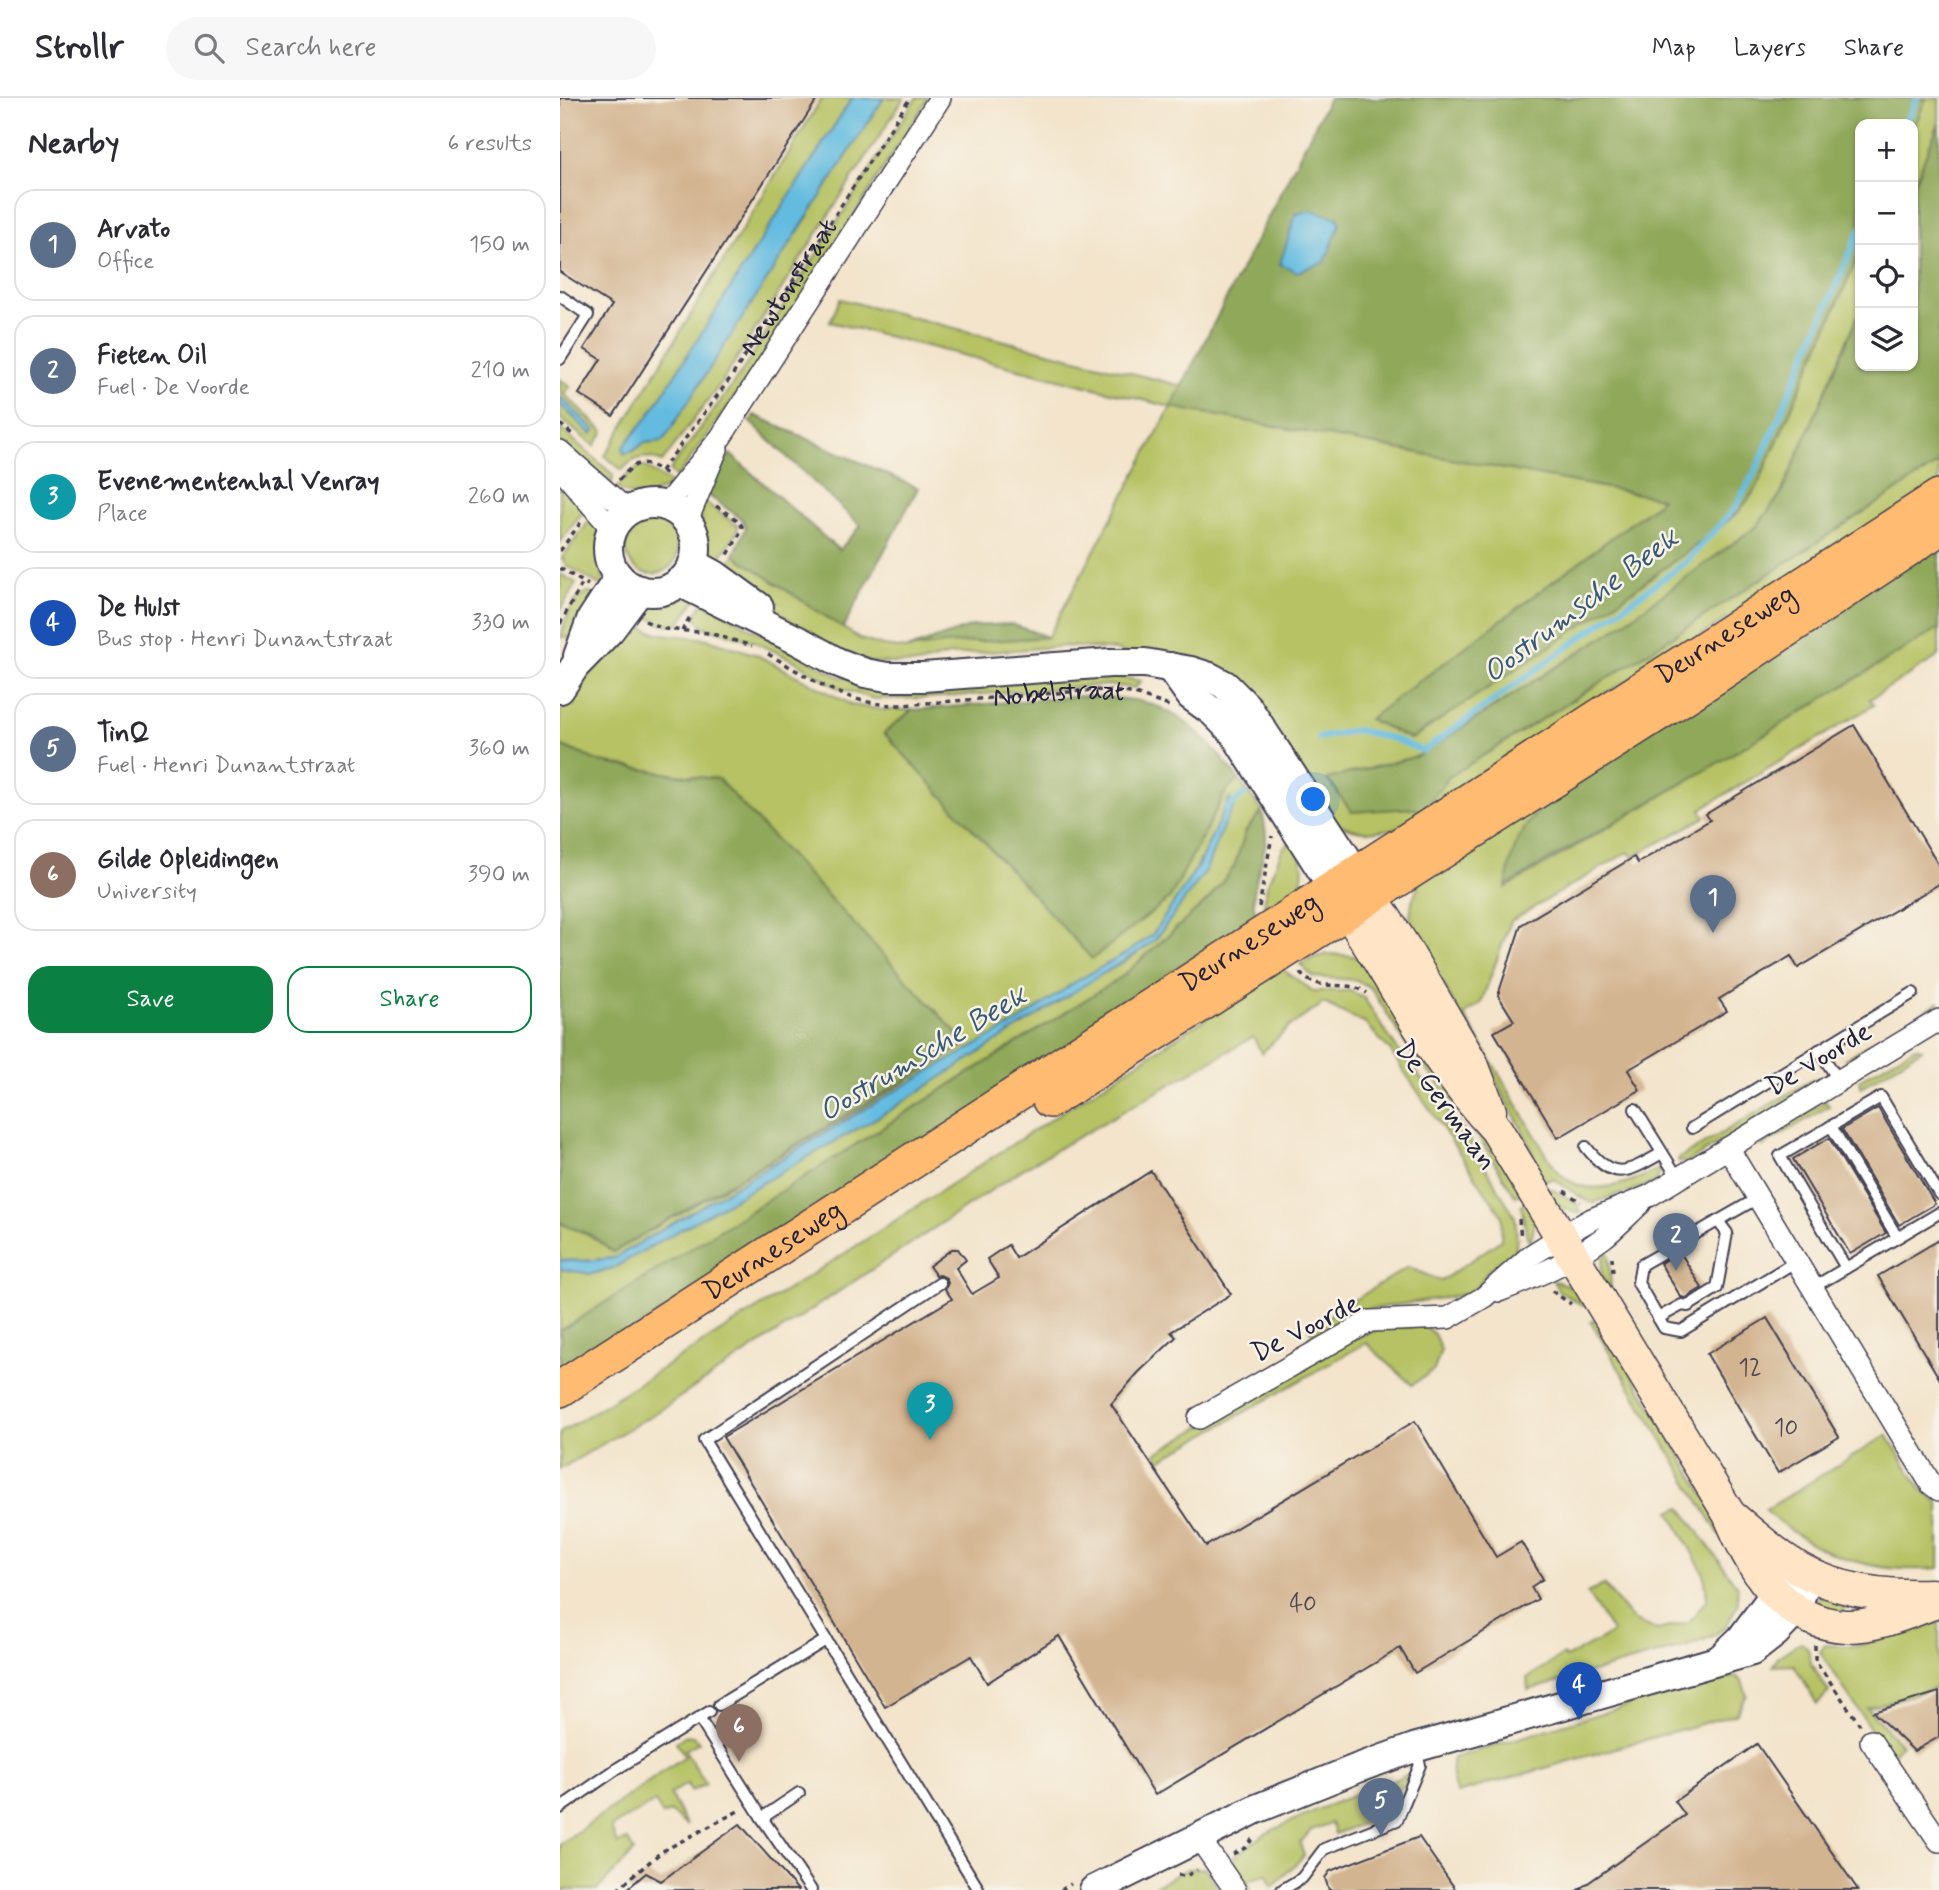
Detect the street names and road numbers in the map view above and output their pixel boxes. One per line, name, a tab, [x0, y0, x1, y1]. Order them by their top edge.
street label: Newtonstraat	[731, 212, 846, 363]
street label: Deurneseweg	[1648, 576, 1804, 694]
street label: Nobelstraat	[991, 671, 1126, 716]
street label: Deurneseweg	[1172, 884, 1328, 1002]
street label: De Voorde	[1759, 1014, 1879, 1106]
street label: De Germaan	[1385, 1033, 1505, 1179]
street label: Deurneseweg	[696, 1192, 851, 1310]
street label: De Voorde	[1245, 1286, 1367, 1372]

